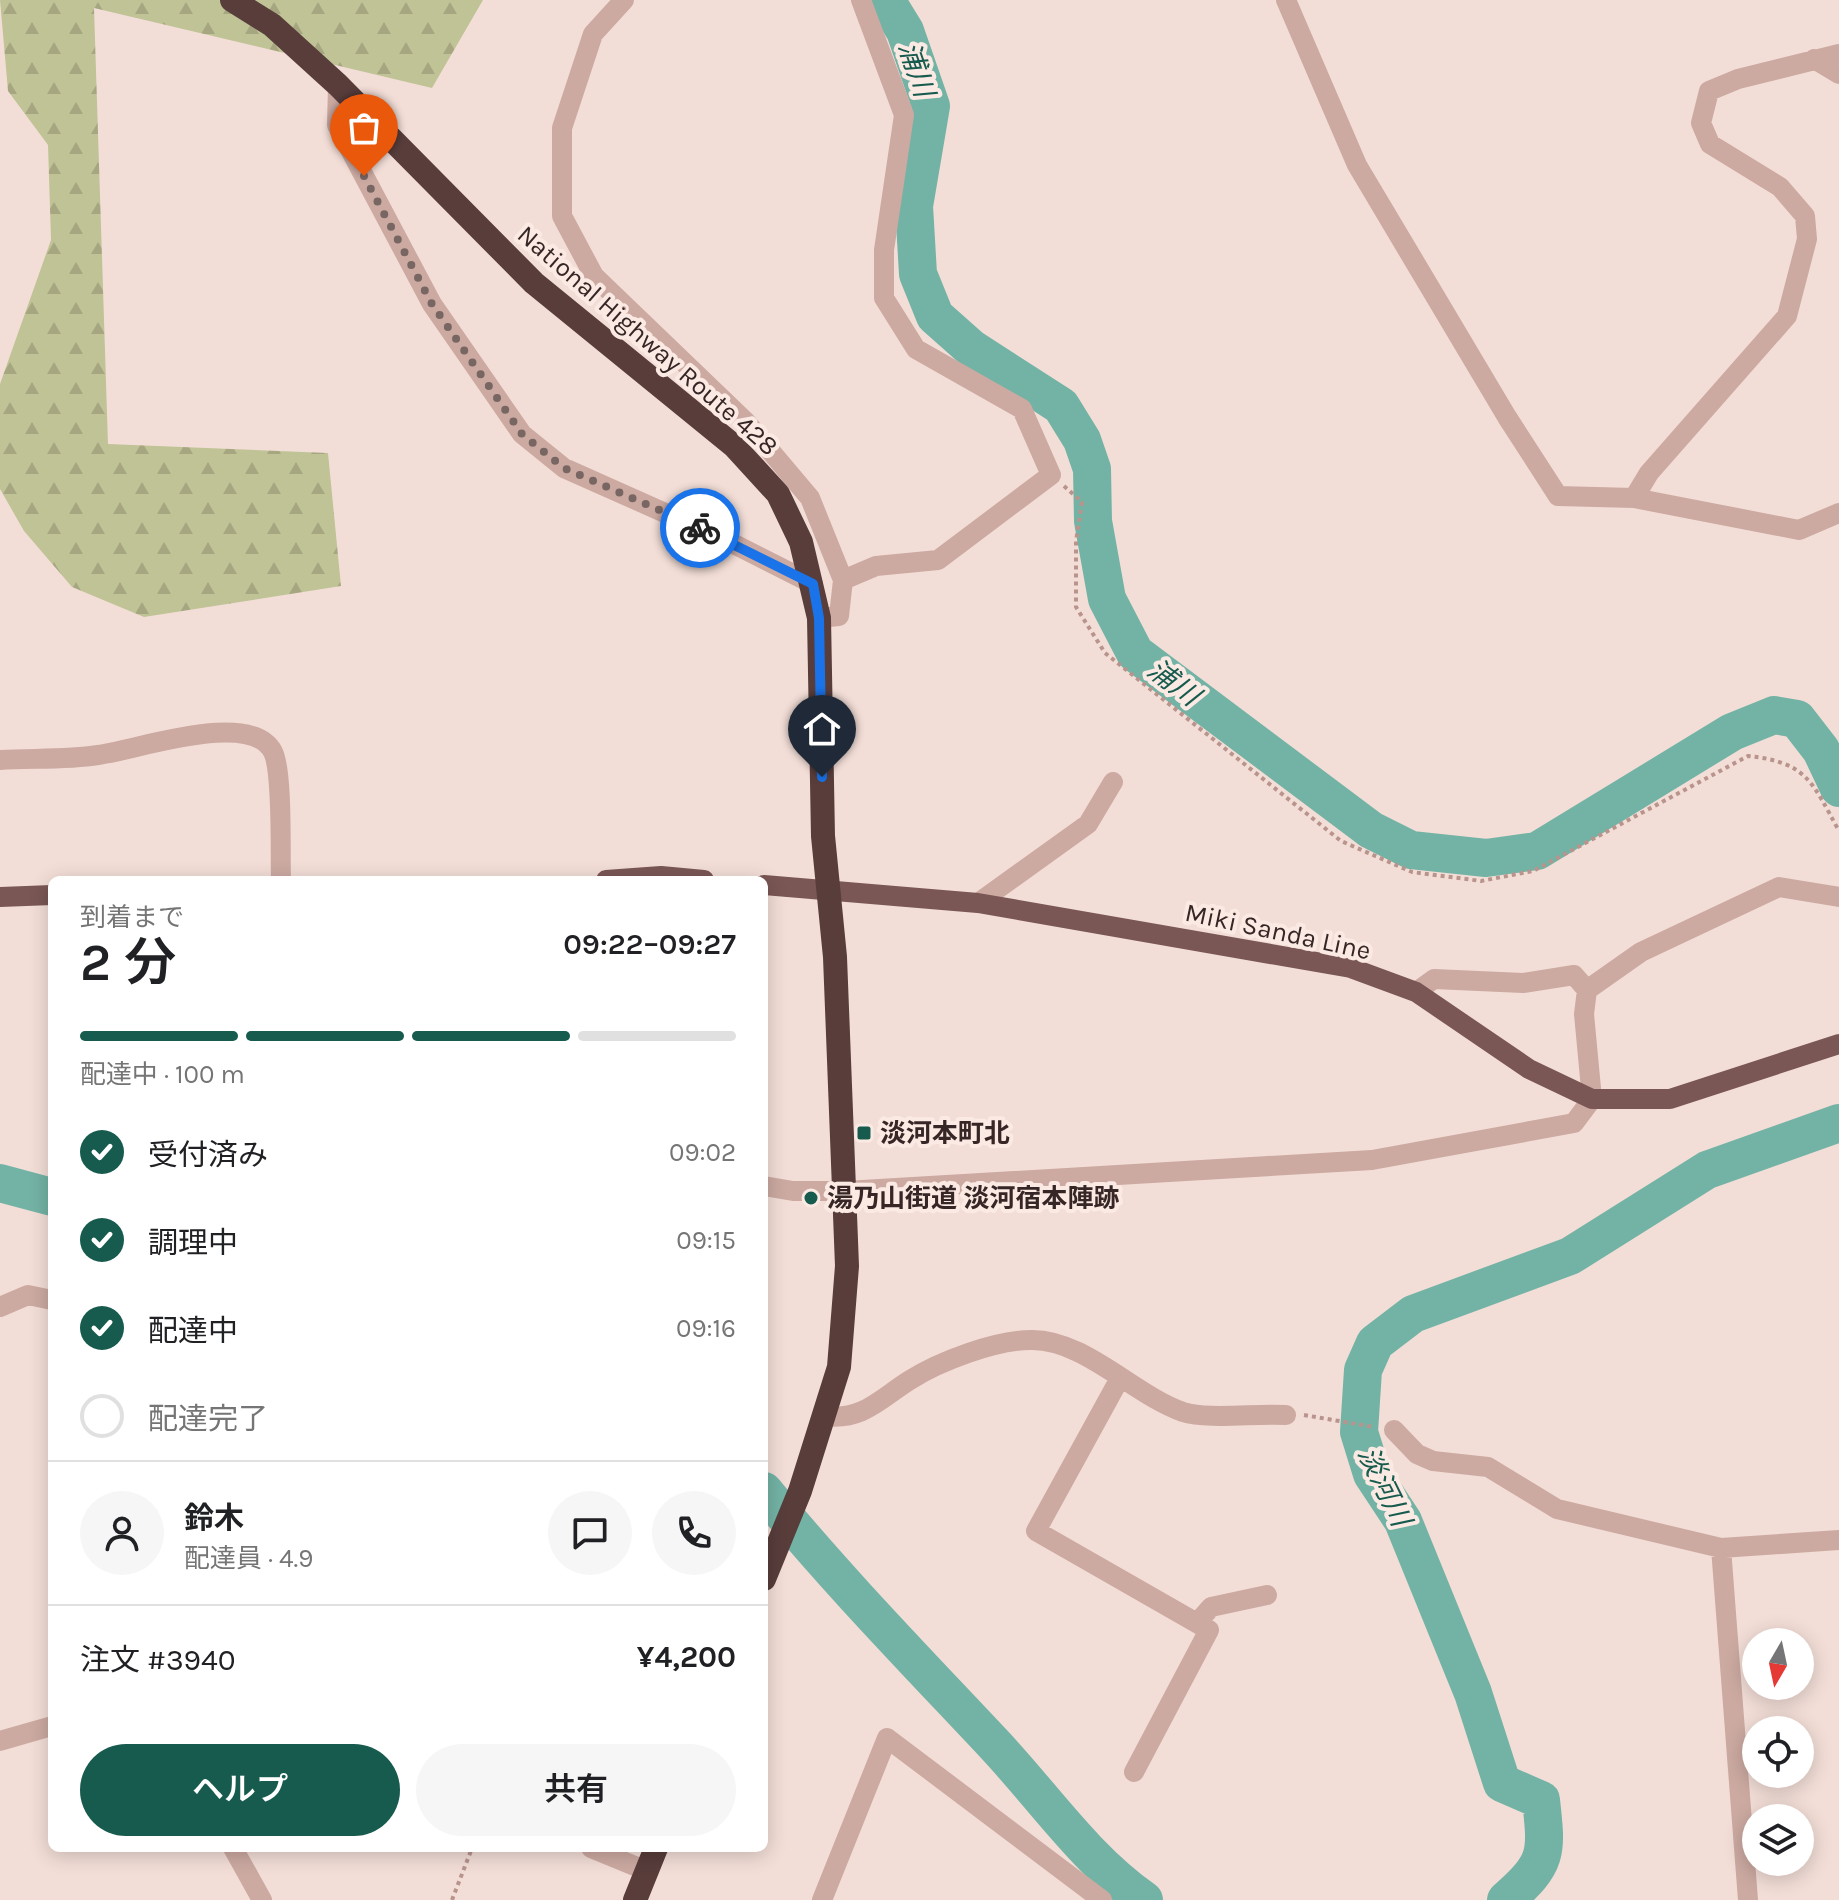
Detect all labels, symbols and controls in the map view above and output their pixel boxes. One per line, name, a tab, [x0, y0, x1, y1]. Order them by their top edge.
water label: 浦川	[892, 37, 942, 104]
pin	[330, 94, 398, 176]
icon: bag	[342, 106, 386, 150]
street label: National Highway Route 428	[511, 219, 784, 462]
courier	[660, 488, 740, 568]
icon: bike	[678, 506, 722, 550]
water label: 浦川	[1141, 652, 1208, 714]
pin	[788, 695, 856, 777]
icon: home	[800, 707, 844, 751]
street label: Miki Sanda Line	[1182, 897, 1374, 966]
text: 到着まで	[80, 902, 184, 933]
text: 09:22–09:27	[563, 926, 736, 962]
text: 2 分	[80, 932, 176, 993]
text: 配達中 · 100 m	[80, 1059, 245, 1090]
place label: 淡河本町北	[880, 1118, 1010, 1149]
marker: 淡河本町北	[855, 1124, 873, 1142]
icon: check	[80, 1130, 124, 1174]
text: 受付済み	[148, 1137, 268, 1173]
text: 09:02	[669, 1137, 736, 1168]
place label: 湯乃山街道 淡河宿本陣跡	[827, 1183, 1120, 1214]
marker: 湯乃山街道 淡河宿本陣跡	[802, 1189, 820, 1207]
icon: check	[80, 1218, 124, 1262]
text: 調理中	[148, 1225, 238, 1261]
text: 09:15	[676, 1225, 736, 1256]
icon: check	[80, 1306, 124, 1350]
text: 配達中	[148, 1313, 238, 1349]
text: 09:16	[676, 1313, 736, 1344]
text: 配達完了	[148, 1401, 268, 1437]
water label: 淡河川	[1351, 1441, 1419, 1534]
button: person	[80, 1491, 164, 1575]
button: chat	[548, 1491, 632, 1575]
button: phone	[652, 1491, 736, 1575]
text: 鈴木	[184, 1500, 244, 1536]
text: 配達員 · 4.9	[184, 1543, 313, 1574]
north arrow	[1742, 1628, 1814, 1700]
map controls	[1742, 1628, 1814, 1876]
text: ¥4,200	[637, 1639, 736, 1675]
text: 注文 #3940	[80, 1642, 236, 1678]
button: locate	[1742, 1716, 1814, 1788]
button: ヘルプ	[80, 1744, 400, 1836]
button: 共有	[416, 1744, 736, 1836]
button: layers	[1742, 1804, 1814, 1876]

